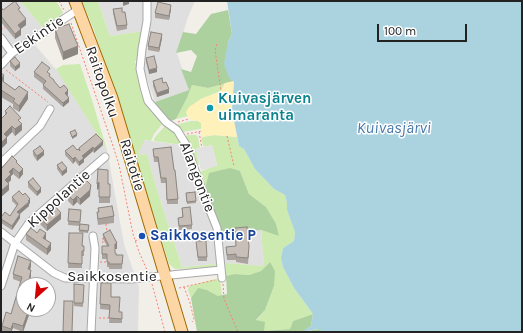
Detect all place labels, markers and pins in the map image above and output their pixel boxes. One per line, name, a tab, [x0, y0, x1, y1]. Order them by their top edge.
place label: Kuivasjärven uimaranta	[218, 90, 311, 125]
marker: Kuivasjärven uimaranta	[205, 103, 215, 113]
place label: Saikkosentie P	[150, 227, 256, 245]
marker: Saikkosentie P	[137, 231, 147, 241]

